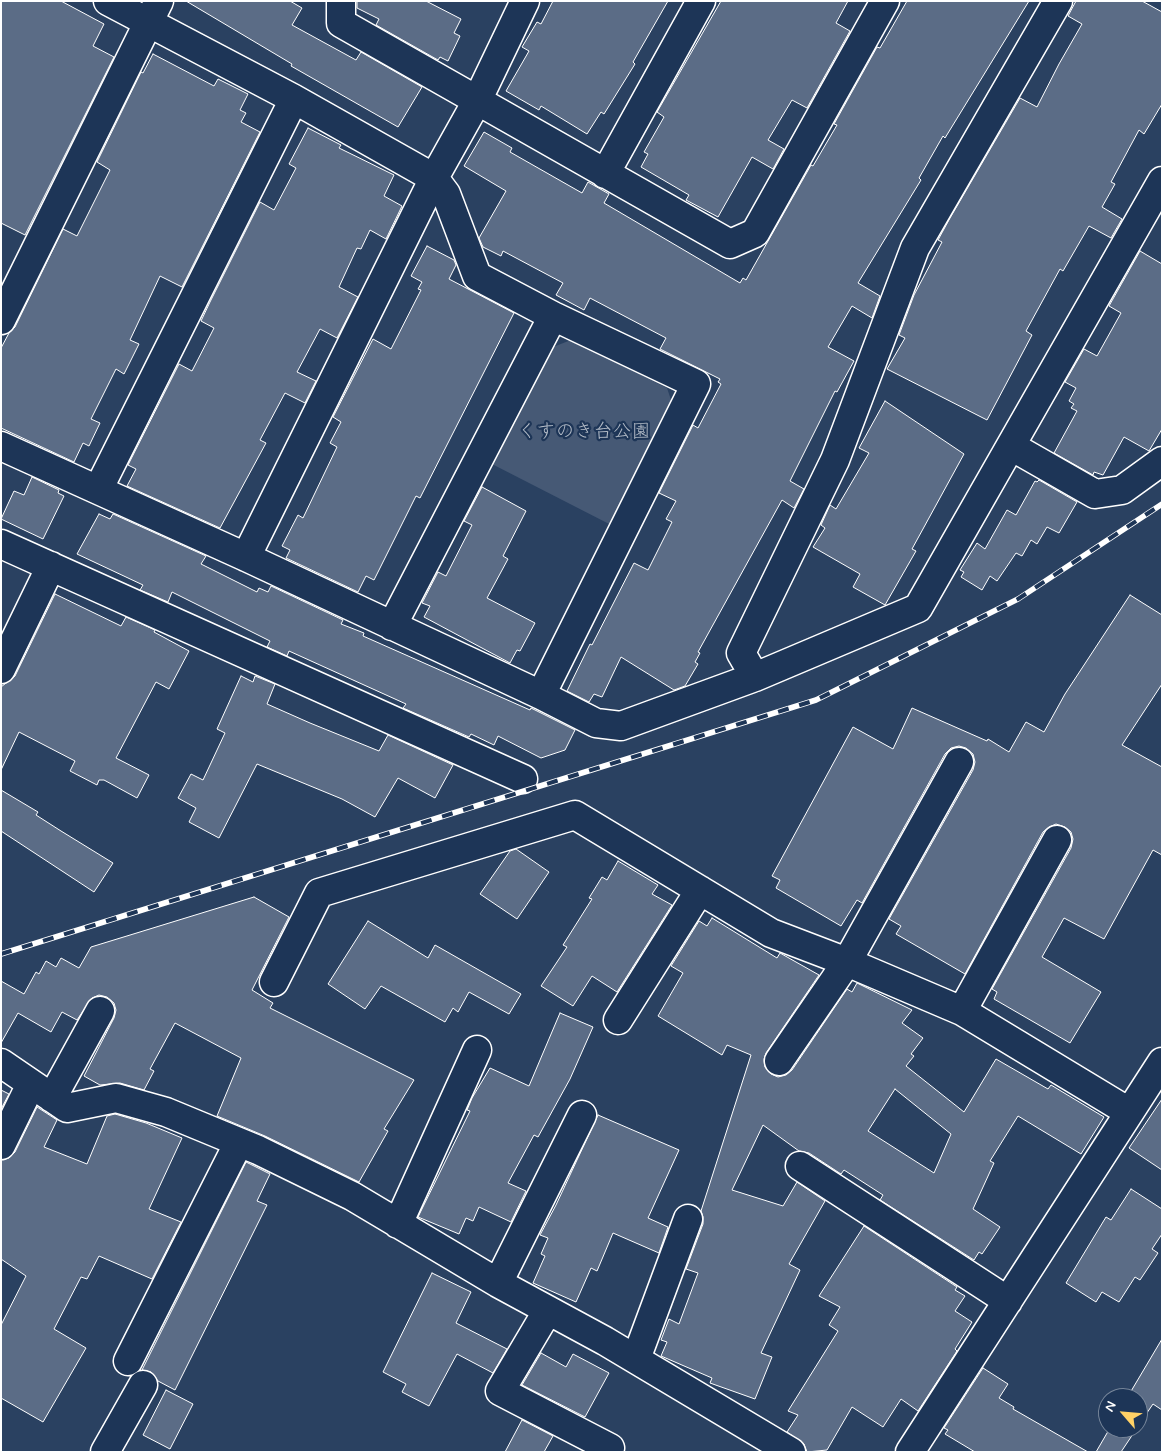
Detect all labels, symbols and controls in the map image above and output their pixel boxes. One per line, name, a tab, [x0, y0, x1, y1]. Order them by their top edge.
park label: くすのき台公園	[518, 422, 650, 444]
north arrow	[1098, 1388, 1148, 1438]
text: N	[1100, 1398, 1121, 1415]

